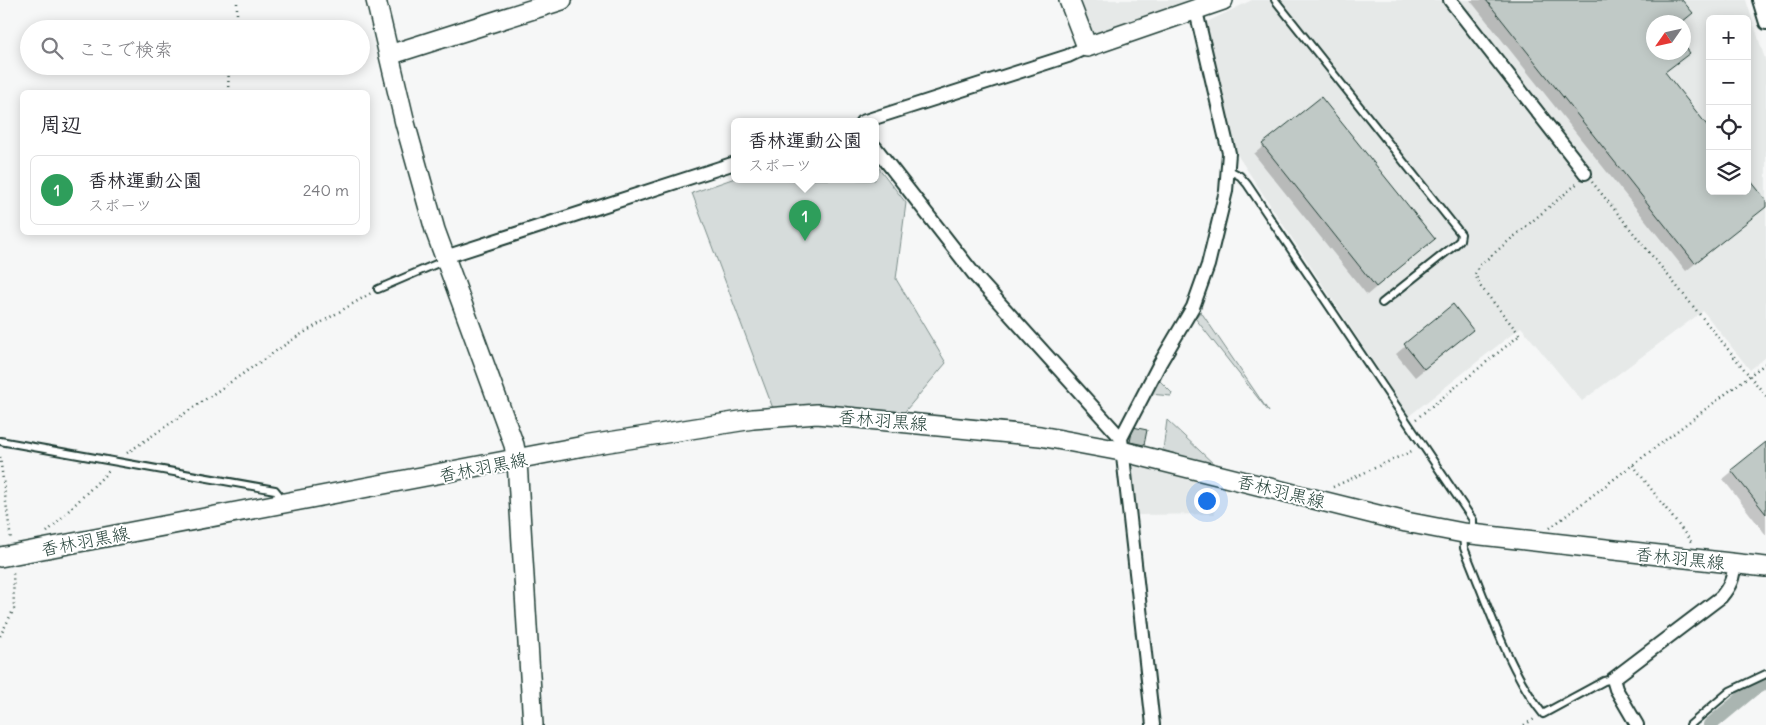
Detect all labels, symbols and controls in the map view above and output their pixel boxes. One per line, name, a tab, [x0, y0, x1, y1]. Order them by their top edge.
north arrow	[1646, 15, 1691, 60]
map controls	[1706, 15, 1751, 195]
button: +	[1706, 15, 1751, 60]
search box	[20, 20, 370, 75]
icon: search	[38, 34, 66, 62]
text: ここで検索	[78, 37, 173, 61]
button: −	[1706, 60, 1751, 105]
button: locate	[1706, 105, 1751, 150]
text: 周辺	[40, 111, 82, 138]
popup	[731, 118, 879, 183]
text: 香林運動公園	[748, 128, 862, 152]
button: layers	[1706, 150, 1751, 195]
text: スポーツ	[748, 155, 812, 175]
text: 香林運動公園	[88, 168, 202, 192]
text: 1	[54, 180, 60, 200]
text: 240 m	[303, 180, 349, 200]
text: スポーツ	[88, 195, 152, 215]
pin: 1	[789, 200, 821, 241]
street label: 香林羽黒線	[837, 405, 929, 435]
street label: 香林羽黒線	[437, 447, 529, 487]
street label: 香林羽黒線	[1235, 469, 1327, 513]
your location	[1194, 488, 1220, 514]
street label: 香林羽黒線	[39, 521, 131, 561]
street label: 香林羽黒線	[1634, 542, 1726, 574]

